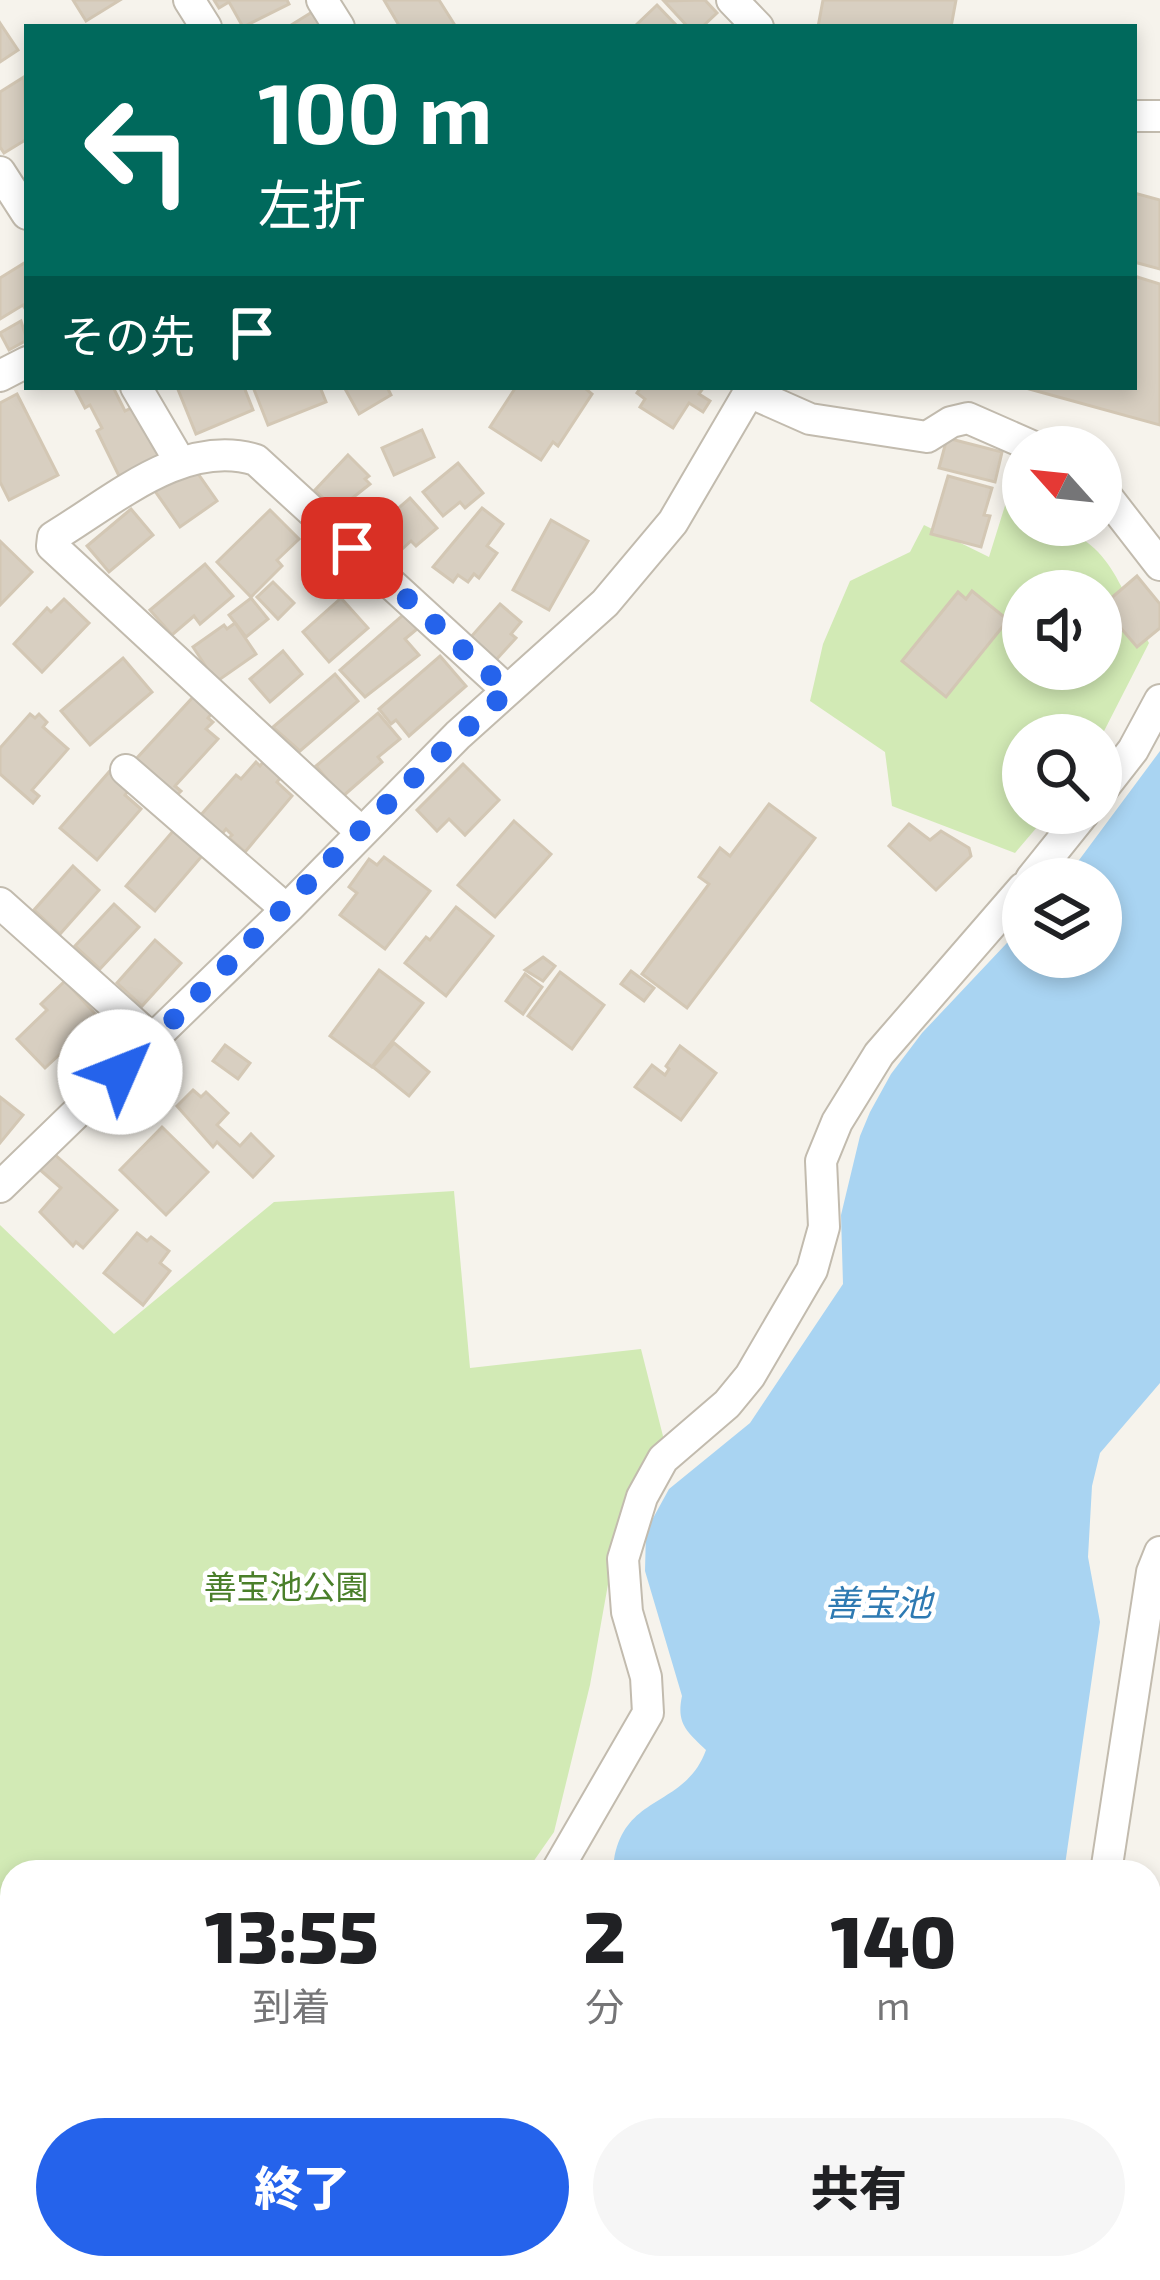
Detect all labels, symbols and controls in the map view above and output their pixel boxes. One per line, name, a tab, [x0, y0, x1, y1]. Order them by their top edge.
text: 100 m	[258, 60, 492, 161]
icon: left	[60, 72, 216, 228]
text: 左折	[258, 171, 366, 236]
icon: arrive	[219, 300, 285, 366]
text: その先	[60, 308, 195, 362]
north arrow	[1002, 426, 1122, 546]
map controls	[1002, 426, 1122, 978]
pin	[301, 497, 403, 599]
icon: arrive	[319, 515, 385, 581]
button: sound	[1002, 570, 1122, 690]
button: search	[1002, 714, 1122, 834]
button: layers	[1002, 858, 1122, 978]
position arrow	[57, 1009, 183, 1135]
park label: 善宝池公園	[204, 1566, 369, 1606]
water label: 善宝池	[824, 1580, 935, 1623]
text: 13:55	[205, 1891, 379, 1977]
text: 2	[583, 1891, 626, 1977]
text: 140	[831, 1896, 956, 1982]
text: m	[876, 1981, 910, 2028]
text: 到着	[253, 1982, 331, 2029]
text: 分	[585, 1982, 624, 2029]
button: 終了	[36, 2118, 569, 2256]
button: 共有	[593, 2118, 1125, 2256]

